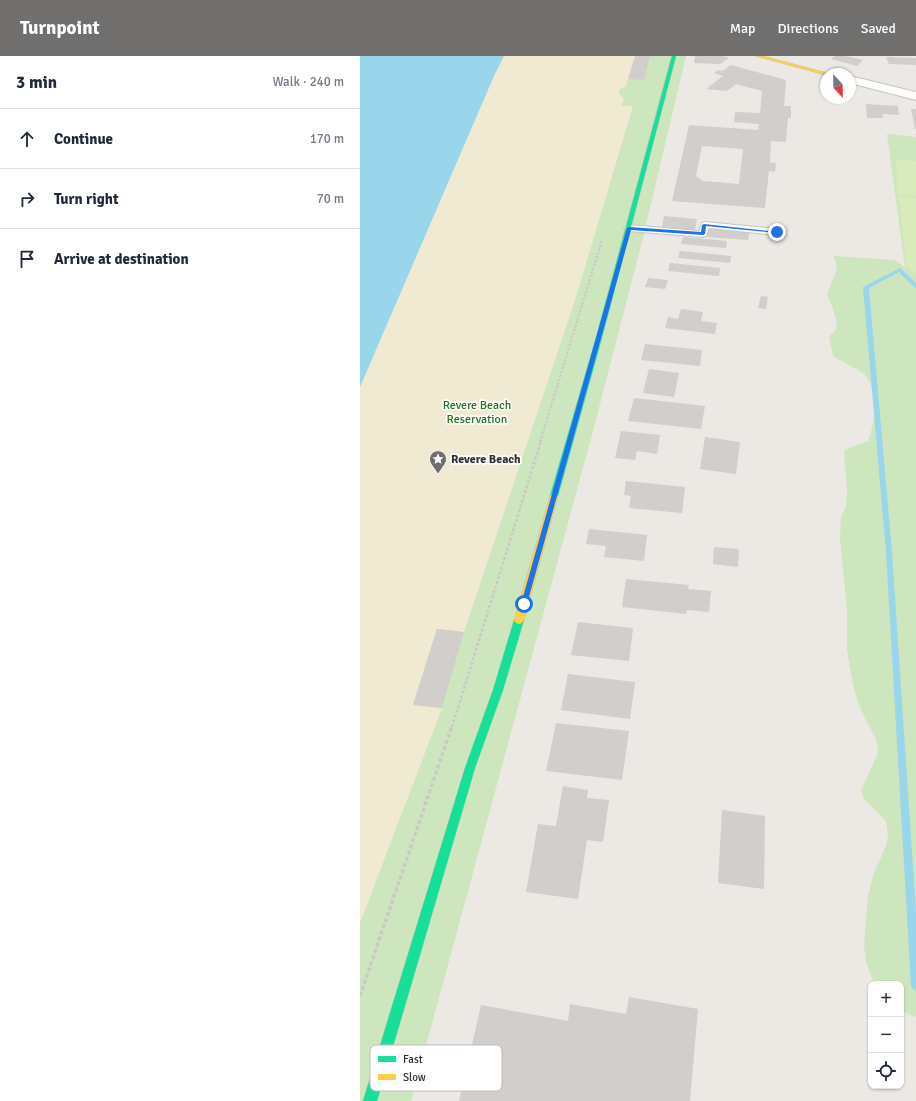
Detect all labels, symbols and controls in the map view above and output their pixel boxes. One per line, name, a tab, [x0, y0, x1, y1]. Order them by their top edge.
text: Turnpoint	[20, 16, 100, 40]
text: Map	[730, 20, 756, 37]
text: Directions	[778, 20, 839, 37]
text: Saved	[861, 20, 896, 37]
north arrow	[820, 68, 856, 104]
text: 3 min	[16, 72, 57, 93]
text: Walk · 240 m	[273, 74, 344, 90]
icon: ahead	[16, 128, 38, 150]
text: Continue	[54, 130, 113, 148]
text: 170 m	[310, 131, 344, 147]
icon: right	[16, 188, 38, 210]
text: Turn right	[54, 190, 119, 208]
text: 70 m	[317, 191, 344, 207]
route end	[768, 223, 786, 241]
icon: arrive	[16, 248, 38, 270]
text: Arrive at destination	[54, 250, 189, 268]
park label: Revere Beach Reservation	[443, 398, 511, 427]
place icon: Revere Beach	[428, 449, 448, 474]
place label: Revere Beach	[451, 452, 521, 467]
route start	[515, 595, 533, 613]
map controls	[868, 981, 904, 1089]
button: +	[868, 981, 904, 1017]
button: −	[868, 1017, 904, 1053]
legend	[370, 1045, 502, 1091]
text: Fast	[403, 1053, 423, 1066]
button: locate	[868, 1053, 904, 1089]
text: Slow	[403, 1071, 426, 1084]

